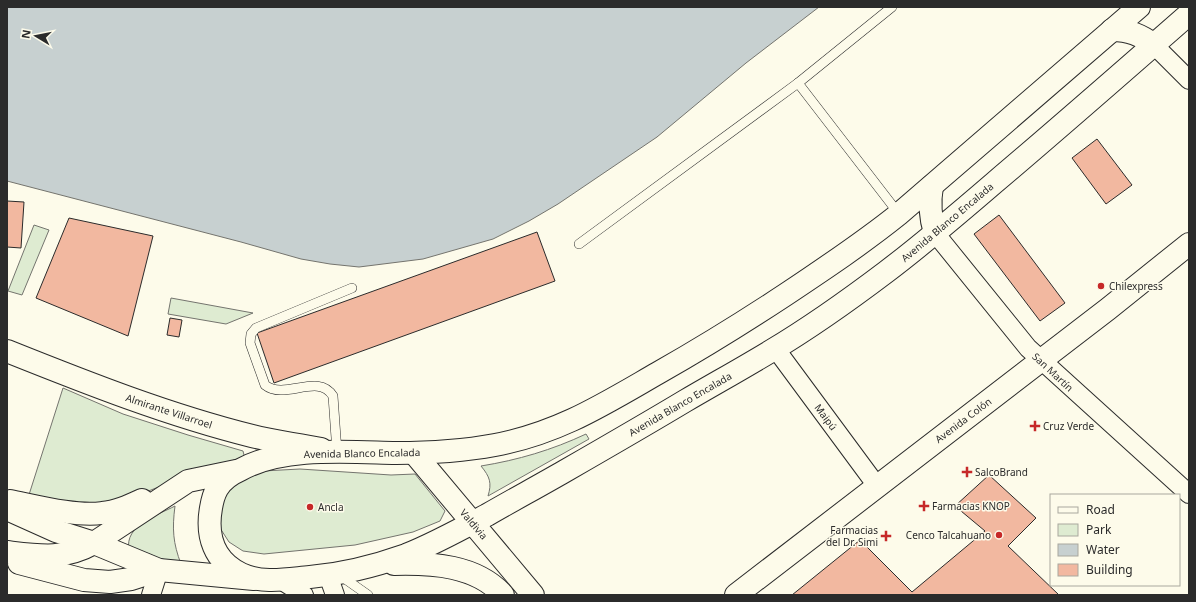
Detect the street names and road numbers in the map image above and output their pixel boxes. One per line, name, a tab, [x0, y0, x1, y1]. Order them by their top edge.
street label: Avenida Blanco Encalada	[898, 179, 996, 265]
street label: San Martín	[1030, 349, 1076, 395]
street label: Avenida Blanco Encalada	[626, 369, 734, 439]
street label: Almirante Villarroel	[124, 390, 214, 432]
street label: Avenida Colón	[932, 394, 994, 446]
street label: Maipú	[812, 401, 840, 433]
street label: Avenida Blanco Encalada	[304, 445, 420, 461]
street label: Valdivia	[457, 506, 491, 542]

